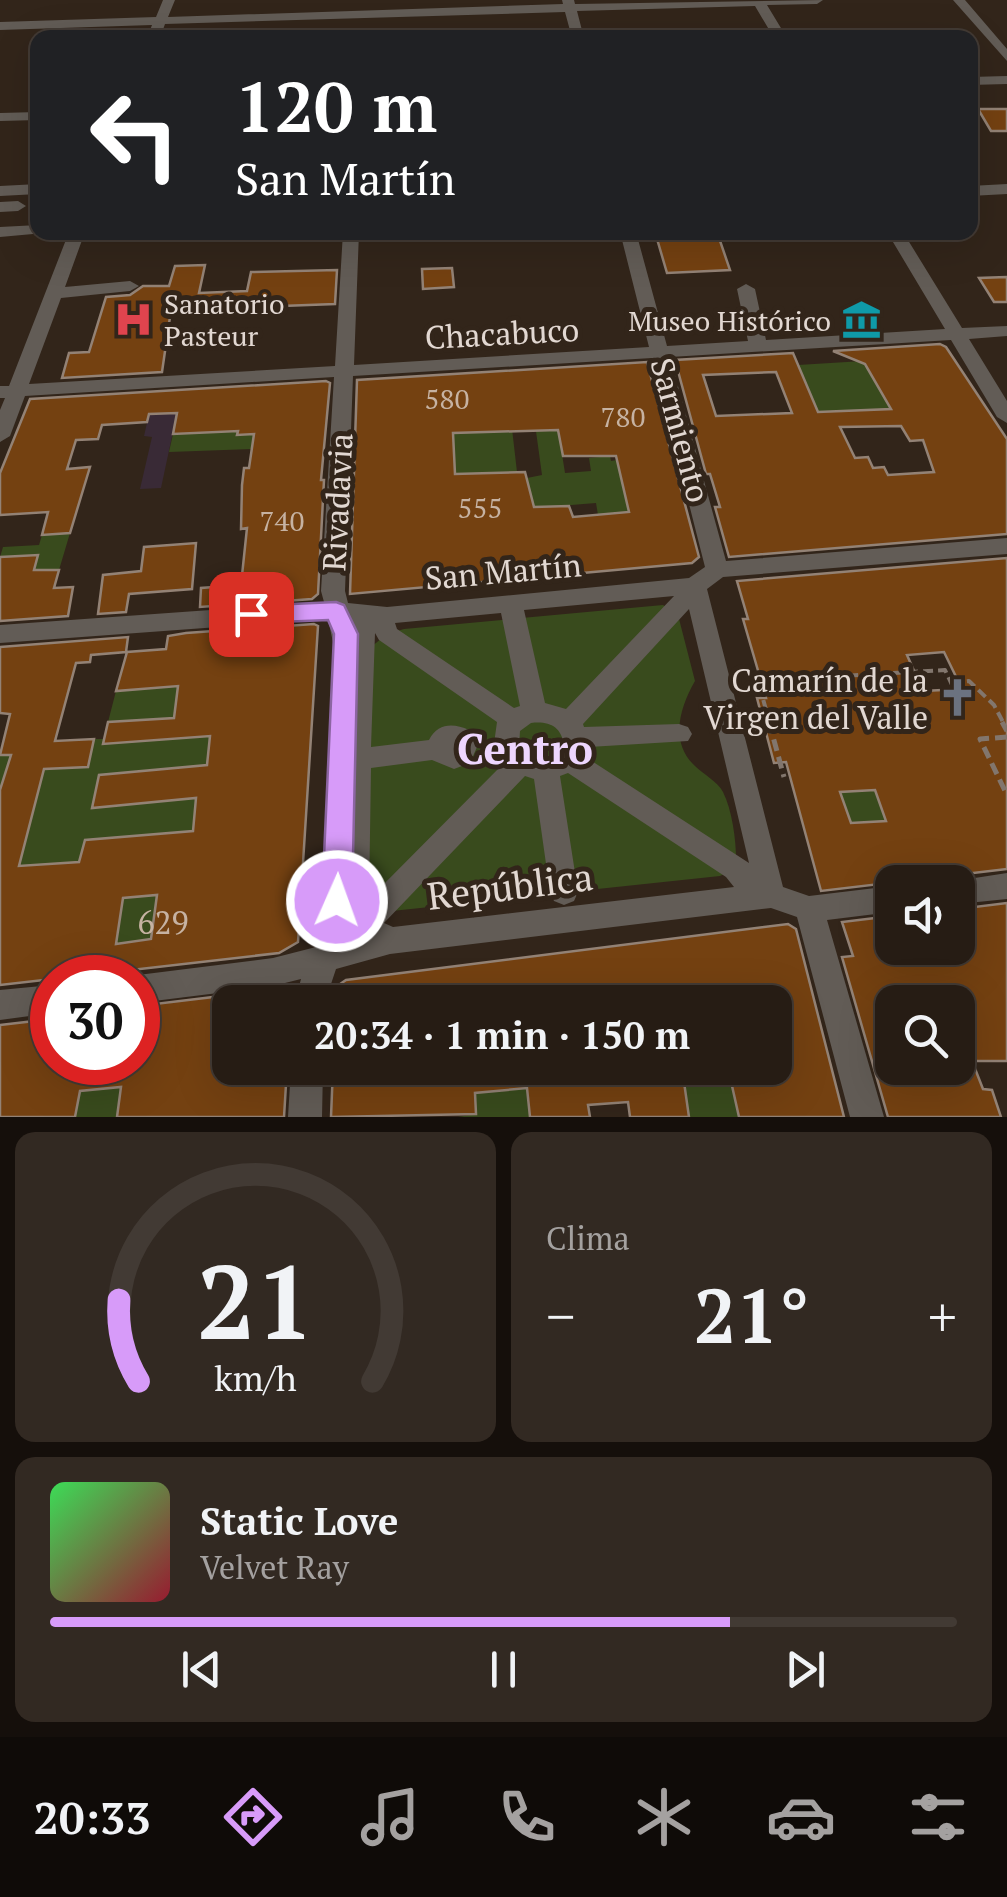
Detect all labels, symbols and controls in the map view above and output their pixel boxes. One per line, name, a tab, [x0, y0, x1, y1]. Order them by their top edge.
text: 120 m	[235, 59, 437, 152]
icon: left	[70, 70, 200, 200]
text: San Martín	[235, 148, 456, 208]
place label: Sanatorio Pasteur	[164, 285, 284, 354]
hospital icon: Sanatorio Pasteur	[113, 298, 155, 340]
museum icon: Museo Histórico	[840, 299, 882, 341]
place label: Museo Histórico	[628, 302, 831, 339]
street label: Chacabuco	[424, 308, 580, 358]
street label: Sarmiento	[642, 353, 720, 507]
house number: 580	[425, 380, 469, 417]
house number: 780	[601, 398, 645, 435]
street label: Rivadavia	[312, 432, 362, 572]
house number: 555	[458, 489, 502, 526]
house number: 740	[260, 502, 304, 539]
street label: San Martín	[423, 543, 583, 599]
pin	[209, 572, 294, 657]
icon: arrive	[224, 587, 279, 642]
place label: Camarín de la Virgen del Valle	[703, 659, 928, 738]
church icon: Camarín de la Virgen del Valle	[937, 677, 979, 719]
district label: Centro	[457, 720, 593, 776]
position arrow	[285, 849, 389, 953]
street label: República	[424, 851, 596, 921]
map controls	[875, 865, 975, 1085]
button: sound	[875, 865, 975, 965]
house number: 629	[137, 901, 189, 943]
speed limit sign: 30	[30, 955, 160, 1085]
button: search	[875, 985, 975, 1085]
text: 20:34 · 1 min · 150 m	[314, 1010, 690, 1060]
text: Clima	[546, 1217, 630, 1259]
text: 21	[197, 1231, 314, 1369]
text: 21°	[694, 1265, 809, 1364]
text: −	[546, 1279, 575, 1352]
text: +	[928, 1279, 957, 1352]
text: km/h	[214, 1354, 297, 1401]
text: Static Love	[200, 1496, 398, 1546]
text: Velvet Ray	[200, 1546, 349, 1588]
icon: previous	[174, 1642, 229, 1697]
icon: pause	[476, 1642, 531, 1697]
icon: next	[778, 1642, 833, 1697]
icon: directions	[218, 1782, 288, 1852]
icon: music	[355, 1782, 425, 1852]
icon: phone	[492, 1782, 562, 1852]
icon: climate	[629, 1782, 699, 1852]
icon: car	[766, 1782, 836, 1852]
icon: filters	[903, 1782, 973, 1852]
text: 20:33	[34, 1787, 151, 1847]

